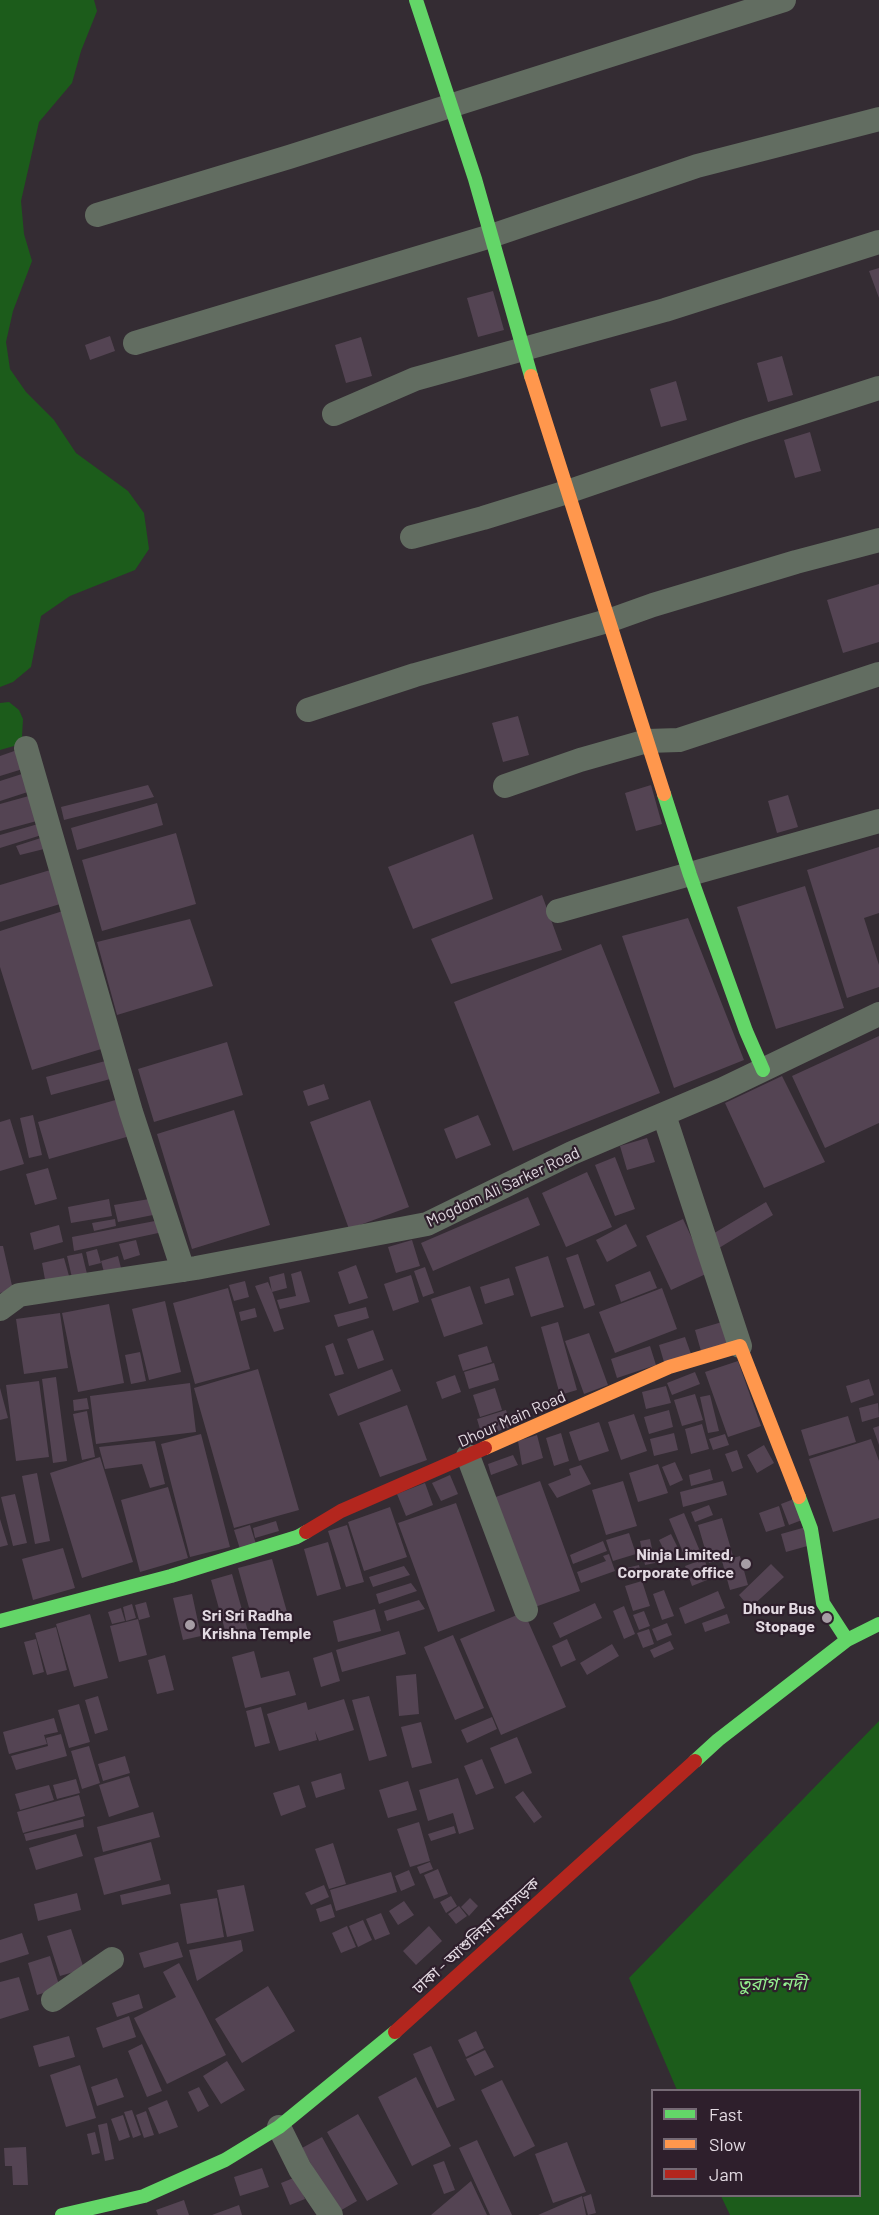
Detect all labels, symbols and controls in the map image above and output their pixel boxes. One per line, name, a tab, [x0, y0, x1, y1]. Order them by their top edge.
street label: Mogdom Ali Sarker Road	[423, 1143, 583, 1231]
street label: Dhour Main Road	[455, 1387, 569, 1451]
place label: Ninja Limited, Corporate office	[618, 1545, 734, 1583]
marker: Ninja Limited, Corporate office	[739, 1557, 753, 1571]
place label: Dhour Bus Stopage	[743, 1599, 815, 1637]
place label: Sri Sri Radha Krishna Temple	[202, 1606, 311, 1644]
marker: Dhour Bus Stopage	[820, 1611, 834, 1625]
marker: Sri Sri Radha Krishna Temple	[183, 1618, 197, 1632]
street label: ঢাকা - আশুলিয়া মহাসড়ক	[409, 1874, 543, 1998]
water label: তুরাগ নদী	[738, 1973, 806, 1995]
legend	[651, 2089, 861, 2197]
text: Fast	[709, 2103, 743, 2125]
text: Slow	[709, 2133, 746, 2155]
text: Jam	[709, 2163, 743, 2185]

